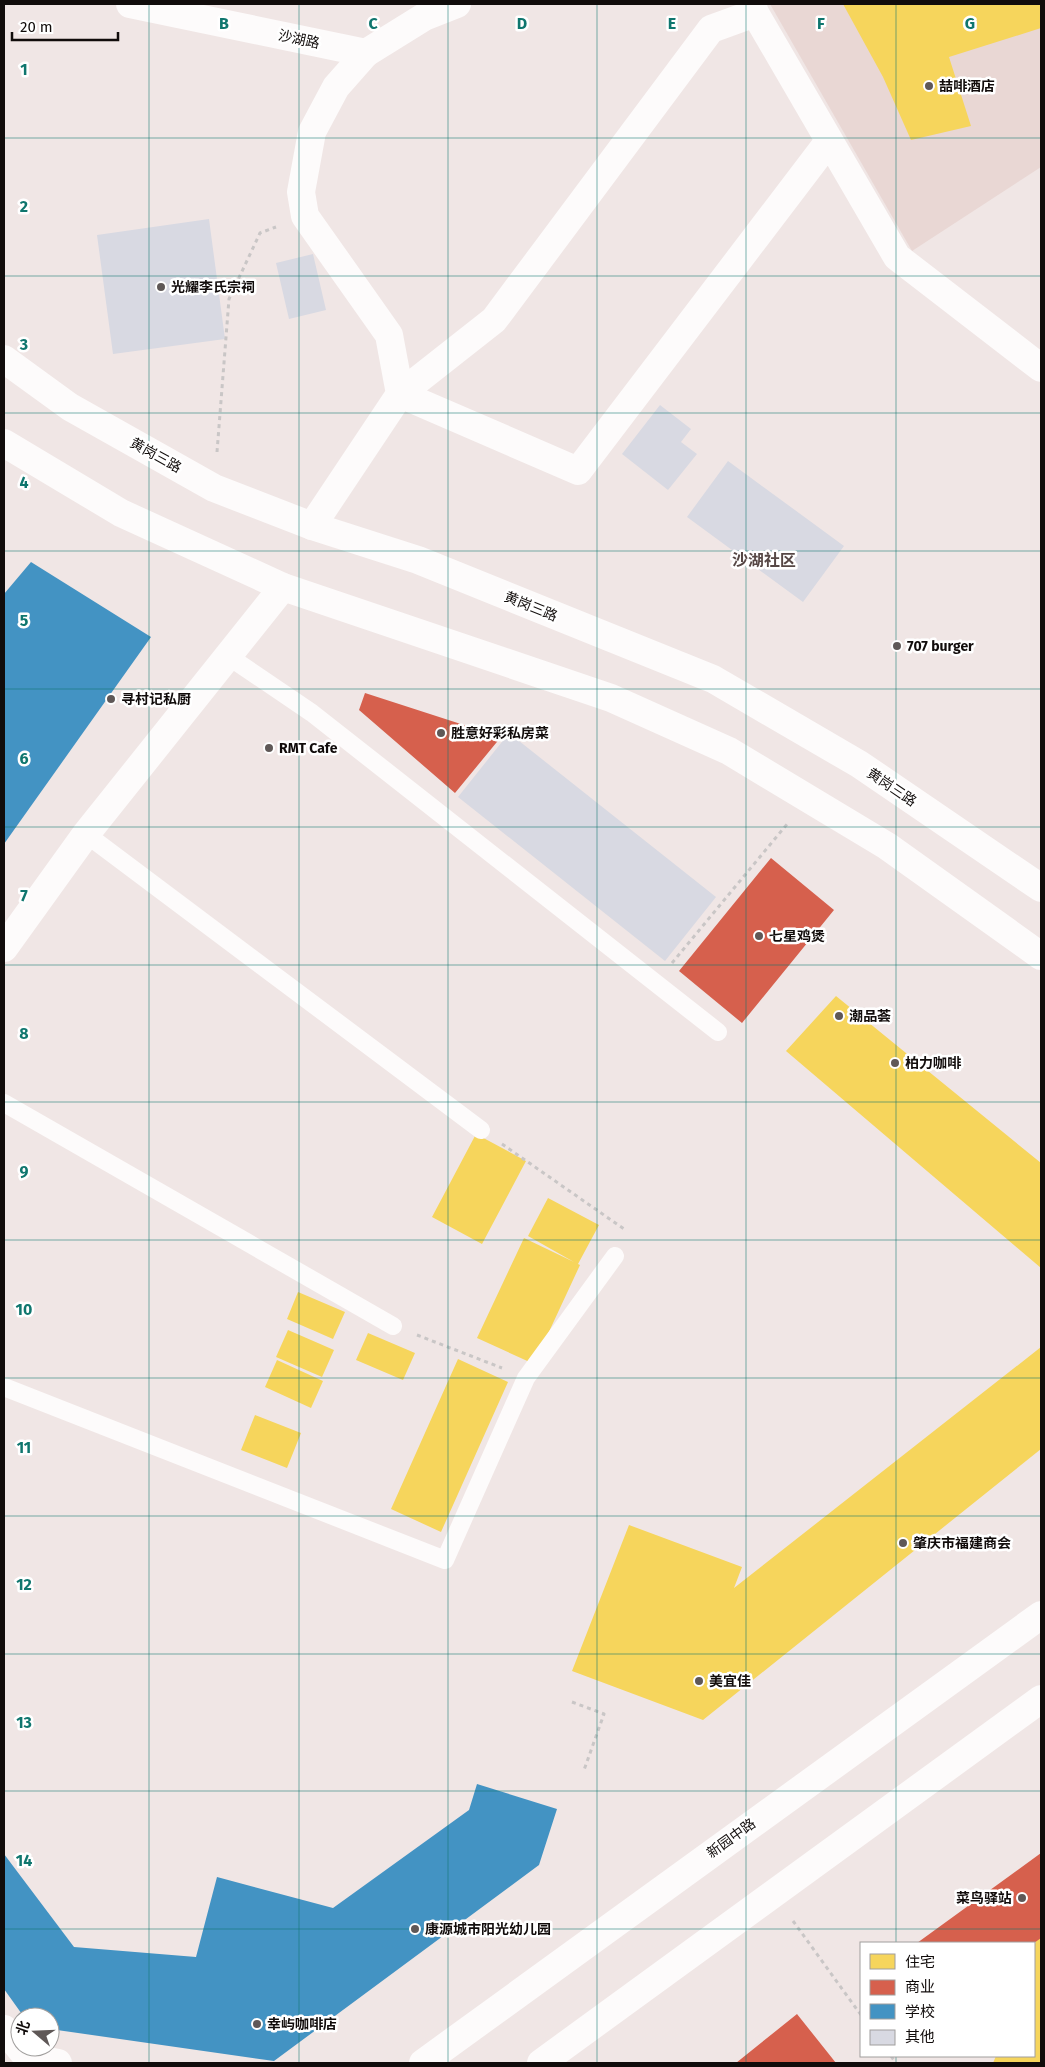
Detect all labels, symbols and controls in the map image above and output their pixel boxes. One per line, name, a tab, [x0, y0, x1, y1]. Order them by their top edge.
scale bar	[12, 10, 119, 42]
text: B	[219, 14, 229, 33]
text: C	[368, 14, 378, 33]
text: D	[517, 14, 527, 33]
text: E	[668, 14, 676, 33]
text: F	[817, 14, 825, 33]
text: G	[965, 14, 975, 33]
text: 20 m	[20, 18, 53, 36]
street label: 沙湖路	[277, 27, 321, 52]
text: 1	[20, 60, 28, 79]
place label: 喆啡酒店	[939, 78, 995, 95]
marker: 喆啡酒店	[923, 80, 935, 92]
text: 2	[20, 197, 28, 216]
place label: 光耀李氏宗祠	[171, 279, 255, 296]
marker: 光耀李氏宗祠	[155, 281, 167, 293]
text: 3	[19, 335, 28, 354]
street label: 黄岗三路	[127, 434, 184, 476]
text: 4	[19, 473, 29, 492]
district label: 沙湖社区	[732, 551, 796, 570]
street label: 黄岗三路	[502, 588, 560, 625]
text: 5	[20, 611, 29, 630]
place label: 707 burger	[907, 638, 974, 655]
marker: 707 burger	[891, 640, 903, 652]
place label: 寻村记私厨	[121, 691, 191, 708]
marker: 寻村记私厨	[105, 693, 117, 705]
place label: 胜意好彩私房菜	[451, 725, 549, 742]
marker: 胜意好彩私房菜	[435, 727, 447, 739]
place label: RMT Cafe	[279, 740, 338, 757]
marker: RMT Cafe	[263, 742, 275, 754]
text: 6	[19, 749, 29, 768]
street label: 黄岗三路	[864, 765, 920, 810]
text: 7	[20, 886, 28, 905]
place label: 七星鸡煲	[769, 928, 825, 945]
marker: 七星鸡煲	[753, 930, 765, 942]
place label: 潮品荟	[849, 1008, 891, 1025]
marker: 潮品荟	[833, 1010, 845, 1022]
text: 8	[19, 1024, 29, 1043]
place label: 柏力咖啡	[905, 1055, 962, 1072]
marker: 柏力咖啡	[889, 1057, 901, 1069]
text: 9	[20, 1162, 29, 1181]
text: 10	[16, 1300, 32, 1319]
text: 11	[17, 1438, 31, 1457]
place label: 肇庆市福建商会	[913, 1535, 1011, 1552]
marker: 肇庆市福建商会	[897, 1537, 909, 1549]
text: 12	[16, 1575, 32, 1594]
place label: 美宜佳	[709, 1673, 751, 1690]
marker: 美宜佳	[693, 1675, 705, 1687]
text: 13	[16, 1713, 32, 1732]
street label: 新园中路	[704, 1815, 759, 1862]
text: 14	[16, 1851, 32, 1870]
place label: 菜鸟驿站	[956, 1890, 1012, 1907]
marker: 菜鸟驿站	[1016, 1892, 1028, 1904]
place label: 康源城市阳光幼儿园	[425, 1921, 551, 1938]
marker: 康源城市阳光幼儿园	[409, 1923, 421, 1935]
legend	[860, 1942, 1035, 2057]
text: 住宅	[905, 1953, 935, 1971]
text: 商业	[905, 1978, 935, 1996]
text: 学校	[905, 2003, 935, 2021]
north arrow	[10, 2007, 60, 2057]
place label: 幸屿咖啡店	[267, 2016, 337, 2033]
marker: 幸屿咖啡店	[251, 2018, 263, 2030]
text: 北	[13, 2019, 33, 2037]
text: 其他	[905, 2028, 935, 2046]

